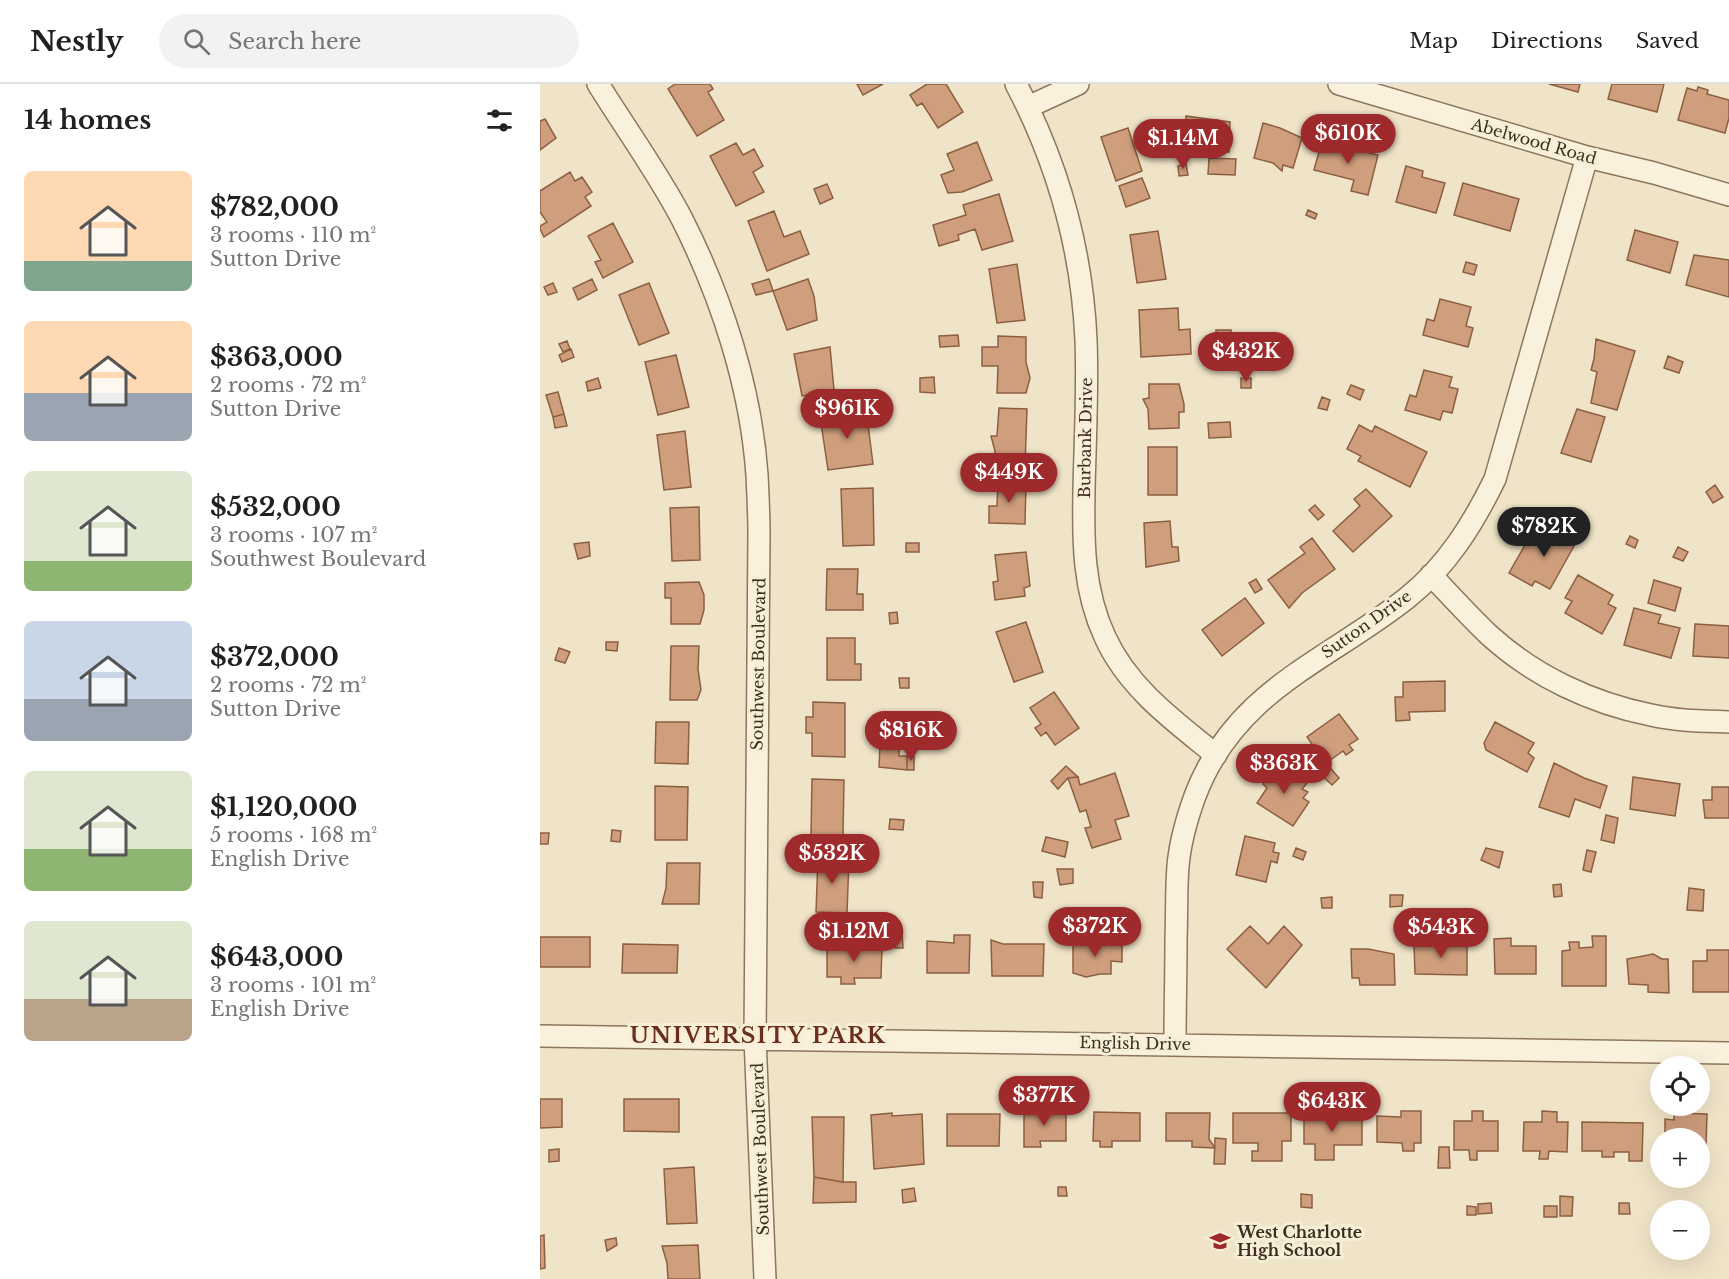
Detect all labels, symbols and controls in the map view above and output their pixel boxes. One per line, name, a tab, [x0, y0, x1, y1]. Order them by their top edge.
search box	[159, 14, 579, 68]
text: Nestly	[30, 24, 123, 59]
icon: search	[180, 25, 213, 58]
text: Search here	[228, 28, 361, 55]
text: Map	[1409, 28, 1458, 54]
text: Directions	[1491, 28, 1603, 54]
text: Saved	[1636, 28, 1699, 54]
text: 14 homes	[24, 104, 151, 136]
icon: filters	[483, 104, 516, 137]
street label: Abelwood Road	[1468, 113, 1599, 168]
pin: $610K	[1306, 114, 1390, 165]
pin: $1.14M	[1134, 119, 1232, 170]
text: $610K	[1315, 121, 1381, 145]
text: $1.14M	[1147, 126, 1219, 150]
text: $782,000	[210, 191, 339, 223]
icon: home	[72, 195, 144, 267]
text: 3 rooms · 110 m²	[210, 223, 376, 247]
text: Sutton Drive	[210, 247, 341, 271]
pin: $432K	[1204, 332, 1288, 383]
text: $432K	[1212, 339, 1280, 363]
text: $363,000	[210, 341, 343, 373]
icon: home	[72, 345, 144, 417]
text: 2 rooms · 72 m²	[210, 373, 367, 397]
street label: Burbank Drive	[1074, 377, 1096, 499]
pin: $961K	[805, 389, 889, 440]
text: $961K	[815, 396, 880, 420]
text: Sutton Drive	[210, 397, 341, 421]
pin: $449K	[967, 453, 1051, 504]
text: $449K	[974, 460, 1044, 484]
text: $532,000	[210, 491, 341, 523]
icon: home	[72, 495, 144, 567]
pin: $782K	[1502, 507, 1586, 558]
text: $782K	[1511, 514, 1577, 538]
text: 3 rooms · 107 m²	[210, 523, 377, 547]
text: Southwest Boulevard	[210, 547, 426, 571]
street label: Southwest Boulevard	[746, 577, 770, 751]
street label: Sutton Drive	[1317, 586, 1415, 662]
text: $372,000	[210, 641, 339, 673]
icon: home	[72, 645, 144, 717]
text: 2 rooms · 72 m²	[210, 673, 367, 697]
text: Sutton Drive	[210, 697, 341, 721]
pin: $816K	[869, 711, 953, 762]
text: $816K	[879, 718, 943, 742]
pin: $363K	[1242, 744, 1326, 795]
text: $363K	[1250, 751, 1318, 775]
text: $1,120,000	[210, 791, 357, 823]
icon: home	[72, 795, 144, 867]
text: 5 rooms · 168 m²	[210, 823, 377, 847]
pin: $532K	[790, 834, 874, 885]
text: $532K	[799, 841, 865, 865]
text: English Drive	[210, 847, 349, 871]
pin: $372K	[1053, 907, 1137, 958]
pin: $543K	[1399, 908, 1483, 959]
pin: $1.12M	[805, 912, 903, 963]
text: $372K	[1062, 914, 1128, 938]
text: $543K	[1407, 915, 1475, 939]
text: $1.12M	[818, 919, 890, 943]
text: $643,000	[210, 941, 343, 973]
icon: home	[72, 945, 144, 1017]
text: 3 rooms · 101 m²	[210, 973, 376, 997]
text: English Drive	[210, 997, 349, 1021]
district label: UNIVERSITY PARK	[630, 1022, 886, 1049]
street label: English Drive	[1079, 1032, 1191, 1054]
map controls	[1650, 1056, 1710, 1260]
button: locate	[1650, 1056, 1710, 1116]
street label: Southwest Boulevard	[747, 1062, 773, 1236]
pin: $377K	[1002, 1076, 1086, 1127]
pin: $643K	[1290, 1082, 1374, 1133]
text: $377K	[1013, 1083, 1075, 1107]
text: $643K	[1298, 1089, 1366, 1113]
button: +	[1650, 1128, 1710, 1188]
button: −	[1650, 1200, 1710, 1260]
place label: West Charlotte High School	[1236, 1222, 1362, 1260]
school or university icon: West Charlotte High School	[1208, 1229, 1232, 1253]

